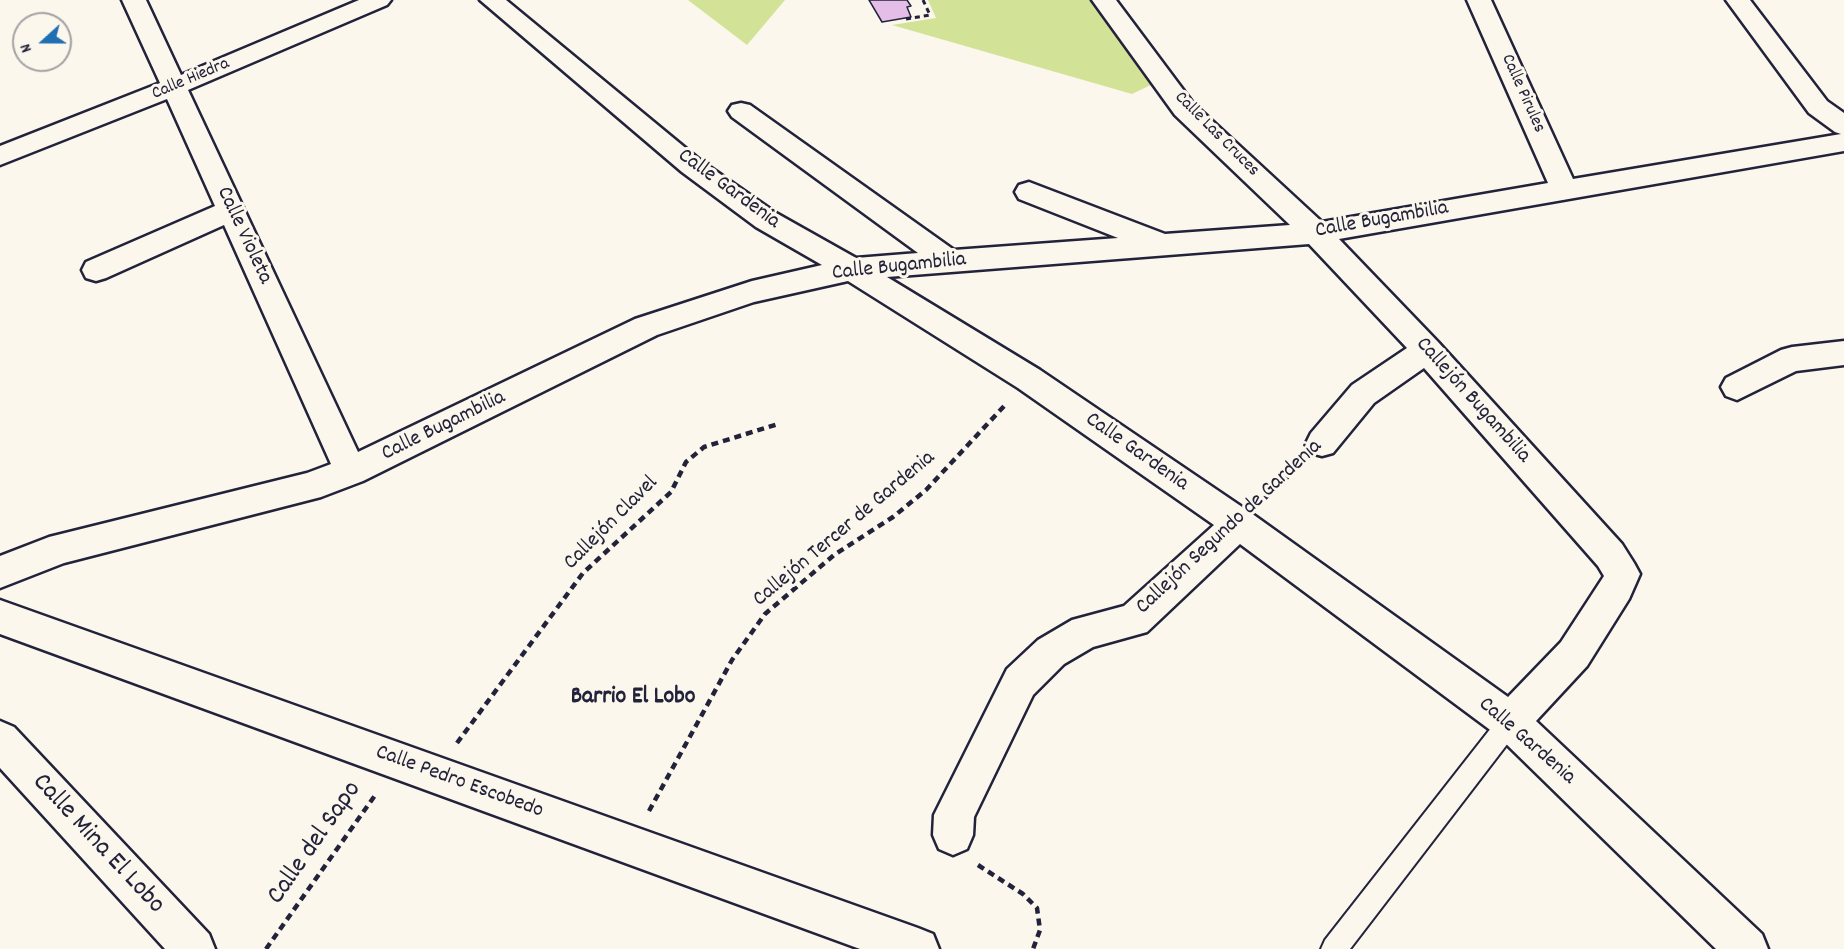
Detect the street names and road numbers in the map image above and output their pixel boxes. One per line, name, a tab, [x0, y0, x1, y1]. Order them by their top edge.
street label: Calle Pirules	[1495, 51, 1549, 137]
street label: Calle Hiedra	[149, 54, 233, 106]
street label: Calle Las Cruces	[1169, 88, 1263, 182]
street label: Calle Gardenia	[672, 144, 784, 236]
street label: Calle Violeta	[209, 183, 277, 289]
street label: Calle Bugambilia	[1313, 196, 1451, 246]
street label: Calle Bugambilia	[831, 248, 967, 288]
street label: Callejón Bugambilia	[1409, 333, 1535, 469]
street label: Calle Bugambilia	[378, 386, 510, 468]
street label: Calle Gardenia	[1079, 408, 1193, 498]
street label: Callejón Segundo de Gardenia	[1131, 435, 1329, 621]
street label: Callejón Tercer de Gardenia	[749, 446, 941, 614]
street label: Callejón Clavel	[559, 471, 665, 577]
street label: Calle Gardenia	[1472, 693, 1580, 791]
street label: Calle Pedro Escobedo	[372, 740, 546, 826]
street label: Calle Mina El Lobo	[24, 768, 170, 922]
street label: Calle del Sapo	[262, 776, 370, 912]

